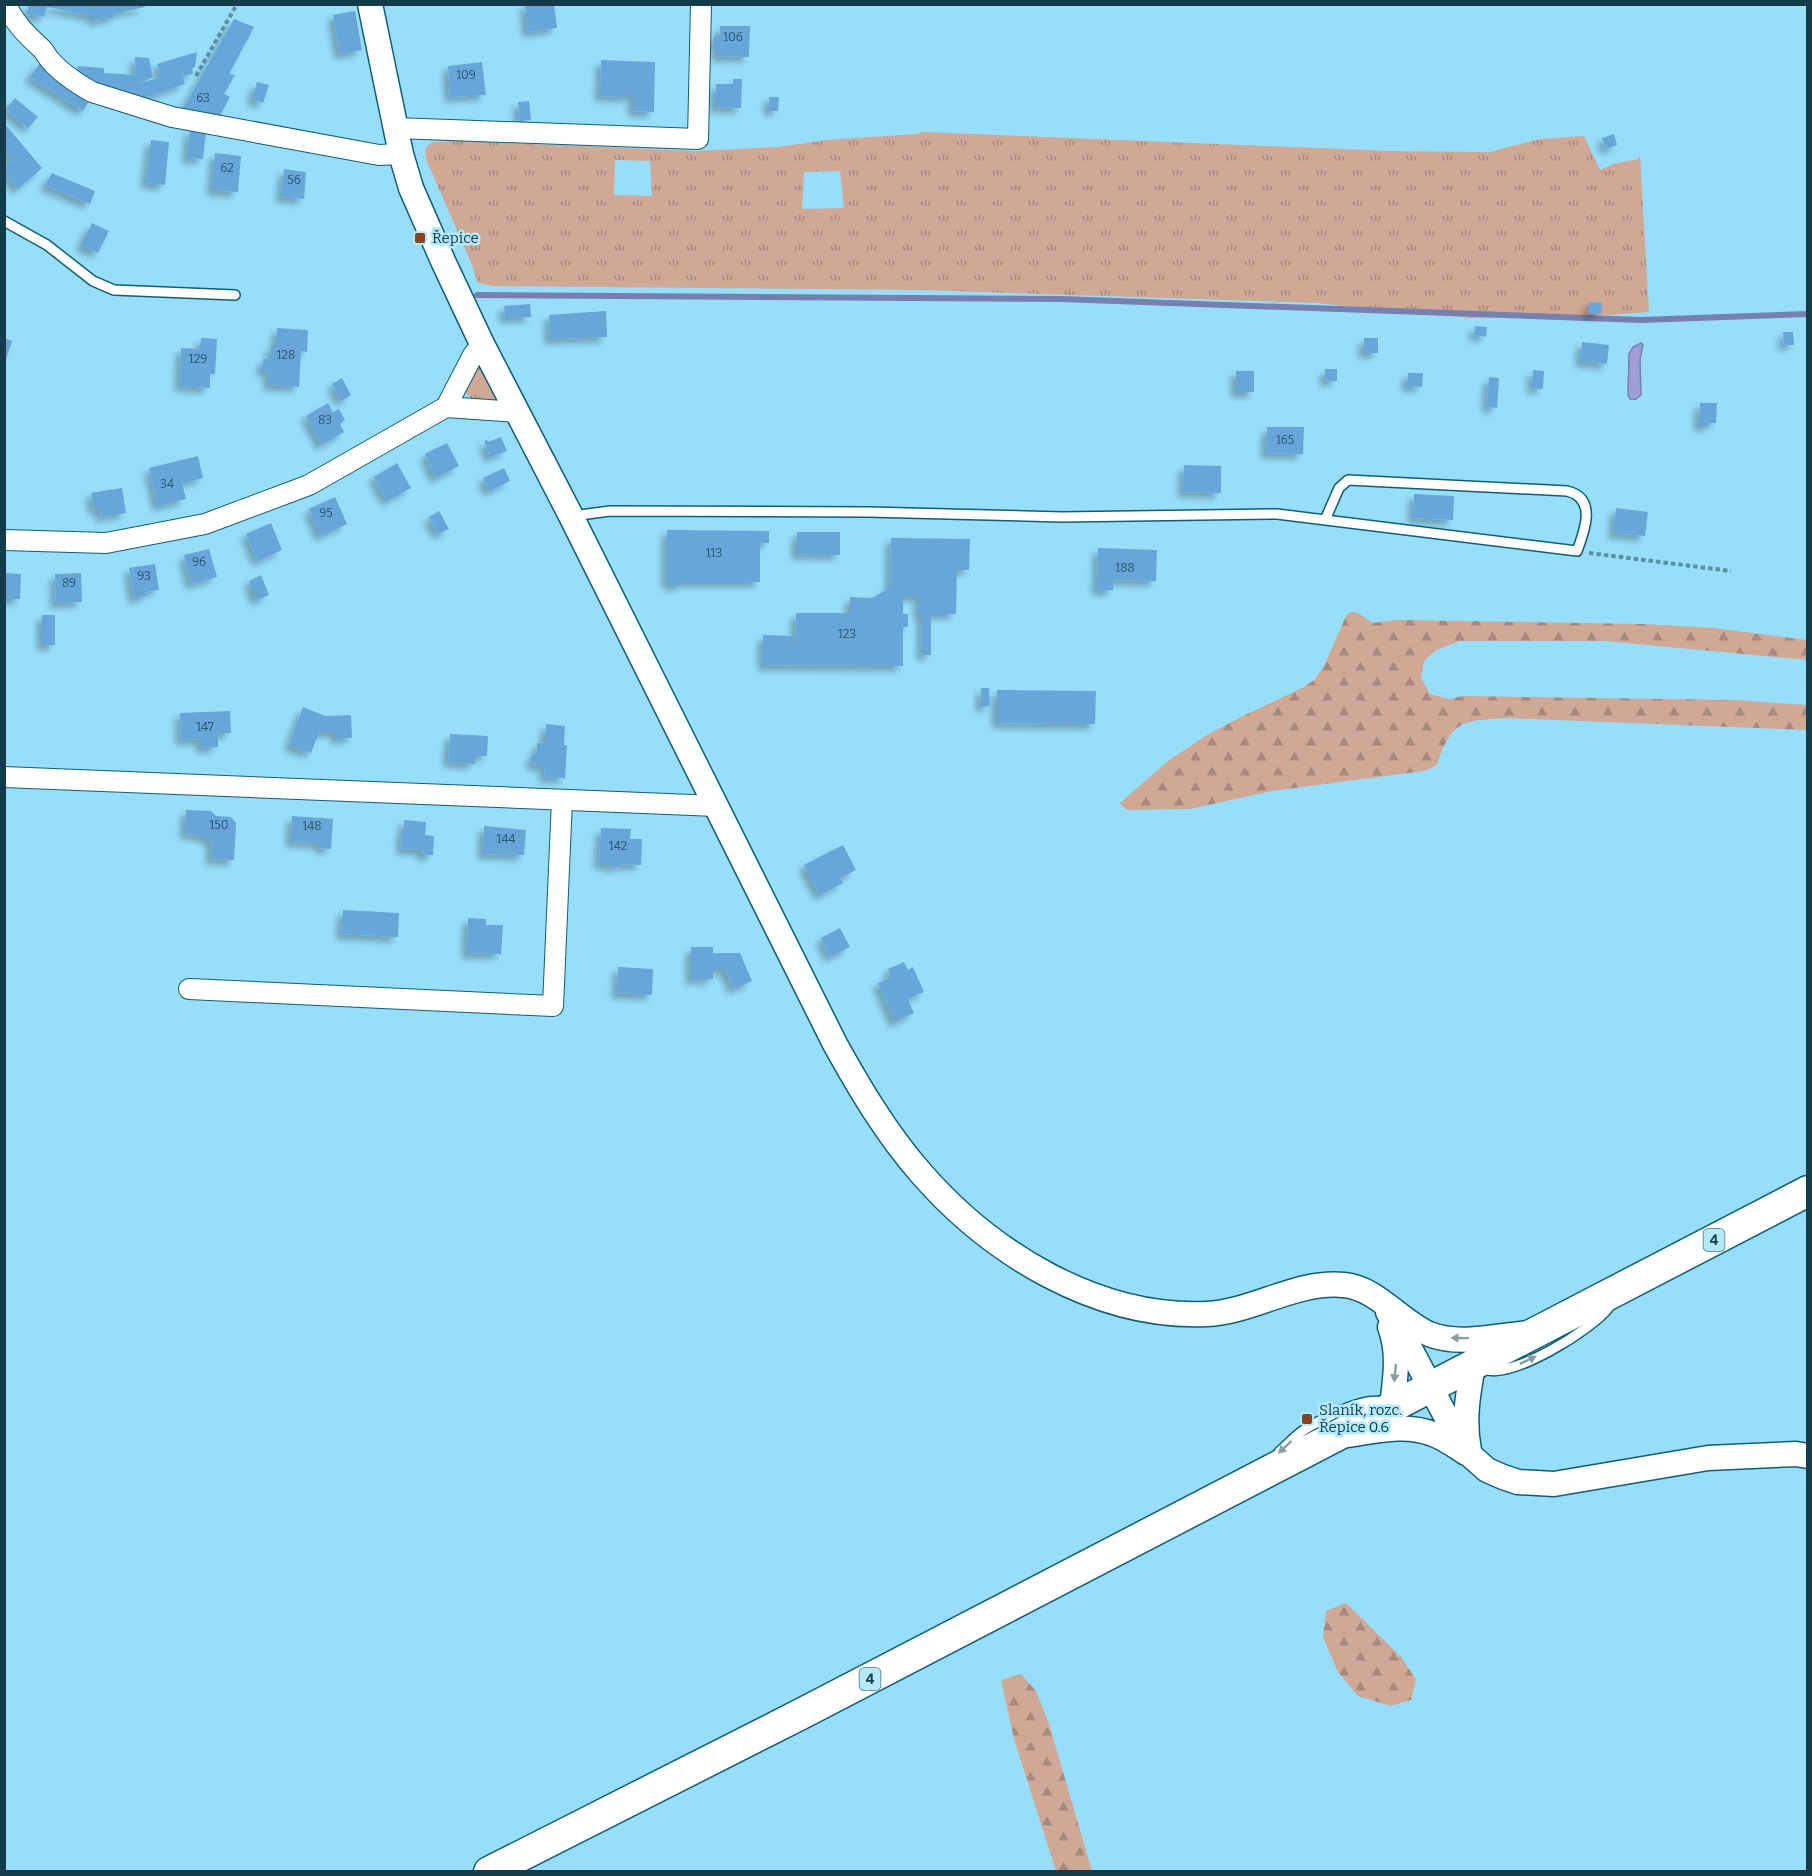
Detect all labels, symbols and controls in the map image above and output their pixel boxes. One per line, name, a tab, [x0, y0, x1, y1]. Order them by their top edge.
house number: 106	[723, 30, 743, 44]
house number: 109	[456, 68, 476, 82]
house number: 63	[196, 91, 210, 105]
house number: 62	[220, 161, 234, 175]
house number: 56	[287, 173, 301, 187]
place label: Řepice	[432, 229, 479, 247]
marker: Řepice	[413, 231, 427, 245]
house number: 128	[277, 348, 295, 362]
house number: 129	[189, 352, 207, 366]
house number: 83	[318, 413, 332, 427]
house number: 165	[1276, 433, 1294, 447]
house number: 34	[160, 477, 174, 491]
house number: 95	[319, 506, 333, 520]
house number: 113	[706, 546, 722, 560]
house number: 96	[192, 555, 206, 569]
house number: 188	[1115, 561, 1135, 575]
house number: 93	[137, 569, 151, 583]
house number: 89	[62, 576, 76, 590]
house number: 123	[838, 627, 856, 641]
house number: 147	[196, 720, 214, 734]
house number: 150	[210, 818, 228, 832]
house number: 148	[302, 819, 322, 833]
house number: 144	[497, 832, 515, 846]
house number: 142	[609, 839, 627, 853]
road number: 4	[1704, 1229, 1724, 1251]
one-way arrow	[1451, 1334, 1470, 1343]
one-way arrow	[1520, 1356, 1537, 1365]
one-way arrow	[1391, 1363, 1400, 1382]
place label: Slaník, rozc. Řepice 0.6	[1319, 1401, 1402, 1436]
marker: Slaník, rozc. Řepice 0.6	[1300, 1412, 1314, 1426]
one-way arrow	[1278, 1440, 1293, 1453]
road number: 4	[860, 1668, 880, 1690]

